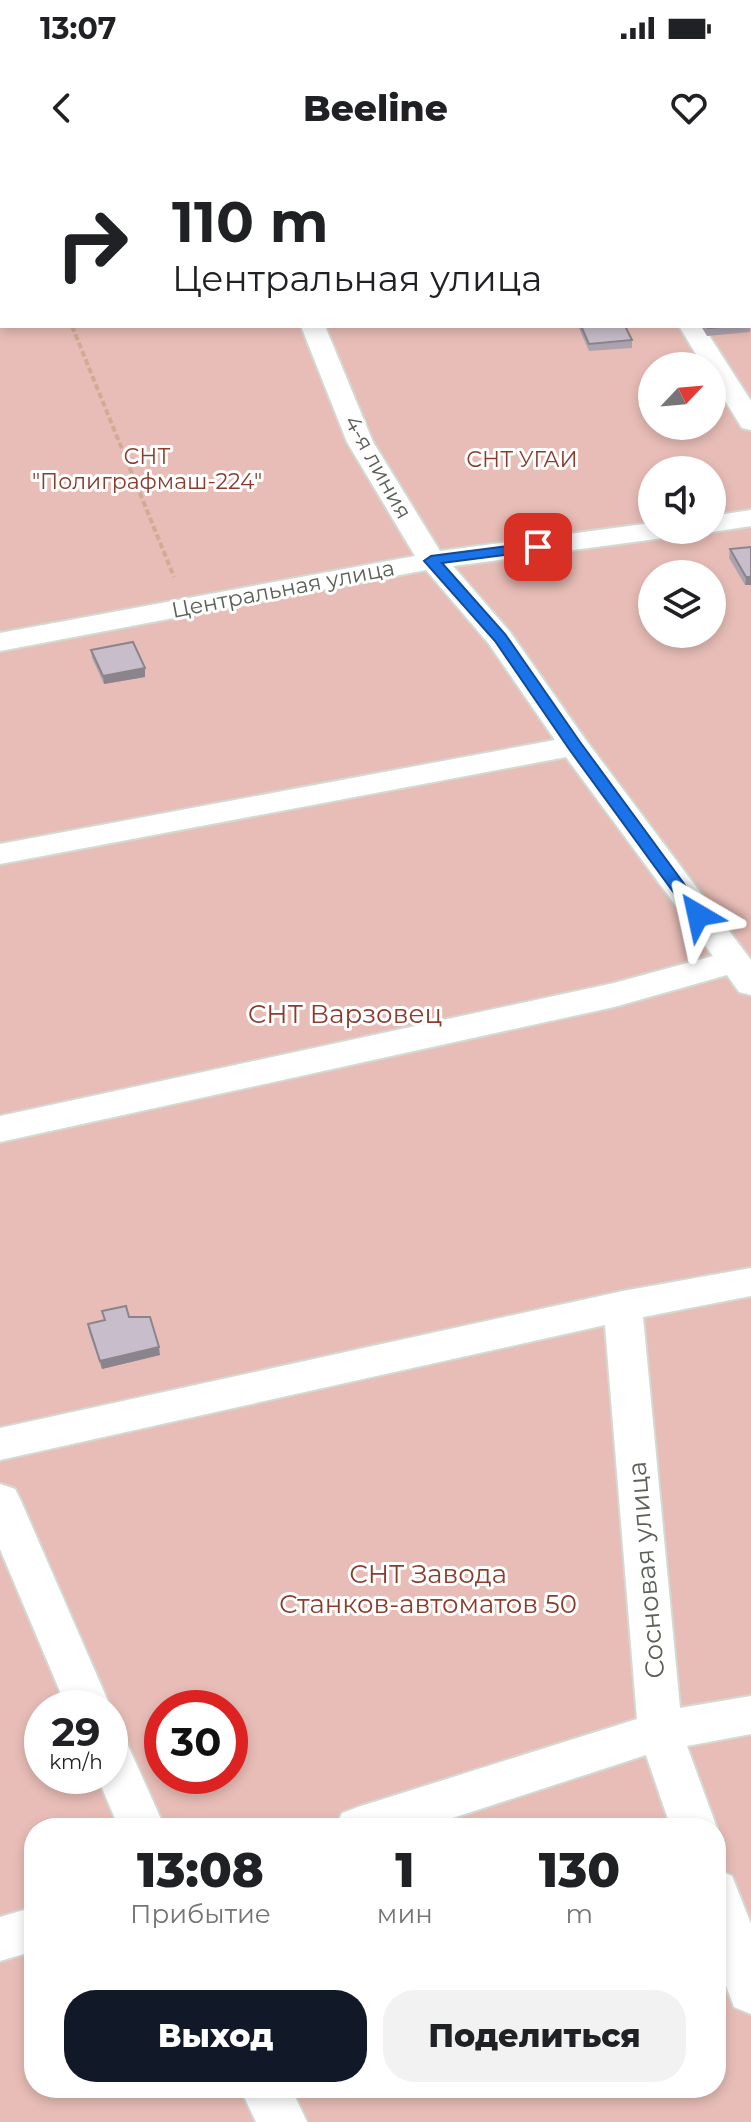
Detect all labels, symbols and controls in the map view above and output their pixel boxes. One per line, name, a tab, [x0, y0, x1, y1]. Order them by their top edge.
text: 13:07	[40, 10, 116, 47]
icon: back	[40, 86, 84, 130]
text: Beeline	[303, 86, 448, 130]
icon: heart	[667, 86, 711, 130]
text: 110 m	[172, 188, 329, 256]
icon: right	[40, 192, 144, 296]
text: Центральная улица	[172, 256, 542, 300]
north arrow	[638, 352, 726, 440]
map controls	[638, 352, 726, 648]
street label: 4-я линия	[339, 411, 417, 523]
park label: СНТ "Полиграфмаш-224"	[32, 443, 262, 495]
park label: СНТ УГАИ	[466, 446, 578, 473]
button: sound	[638, 456, 726, 544]
pin	[504, 513, 572, 581]
icon: arrive	[516, 525, 560, 569]
street label: Центральная улица	[169, 554, 397, 624]
button: layers	[638, 560, 726, 648]
position arrow	[656, 873, 740, 957]
park label: СНТ Варзовец	[248, 998, 442, 1030]
street label: Сосновая улица	[621, 1460, 671, 1680]
park label: СНТ Завода Станков-автоматов 50	[279, 1558, 577, 1620]
speed limit sign: 30	[144, 1690, 248, 1794]
text: 29	[51, 1707, 101, 1756]
text: km/h	[49, 1750, 103, 1774]
text: 13:08	[137, 1841, 264, 1899]
text: 1	[395, 1841, 415, 1899]
text: 130	[539, 1841, 620, 1899]
text: Прибытие	[130, 1898, 271, 1930]
text: мин	[377, 1898, 433, 1930]
text: m	[566, 1898, 593, 1930]
button: Выход	[64, 1990, 367, 2082]
button: Поделиться	[383, 1990, 686, 2082]

